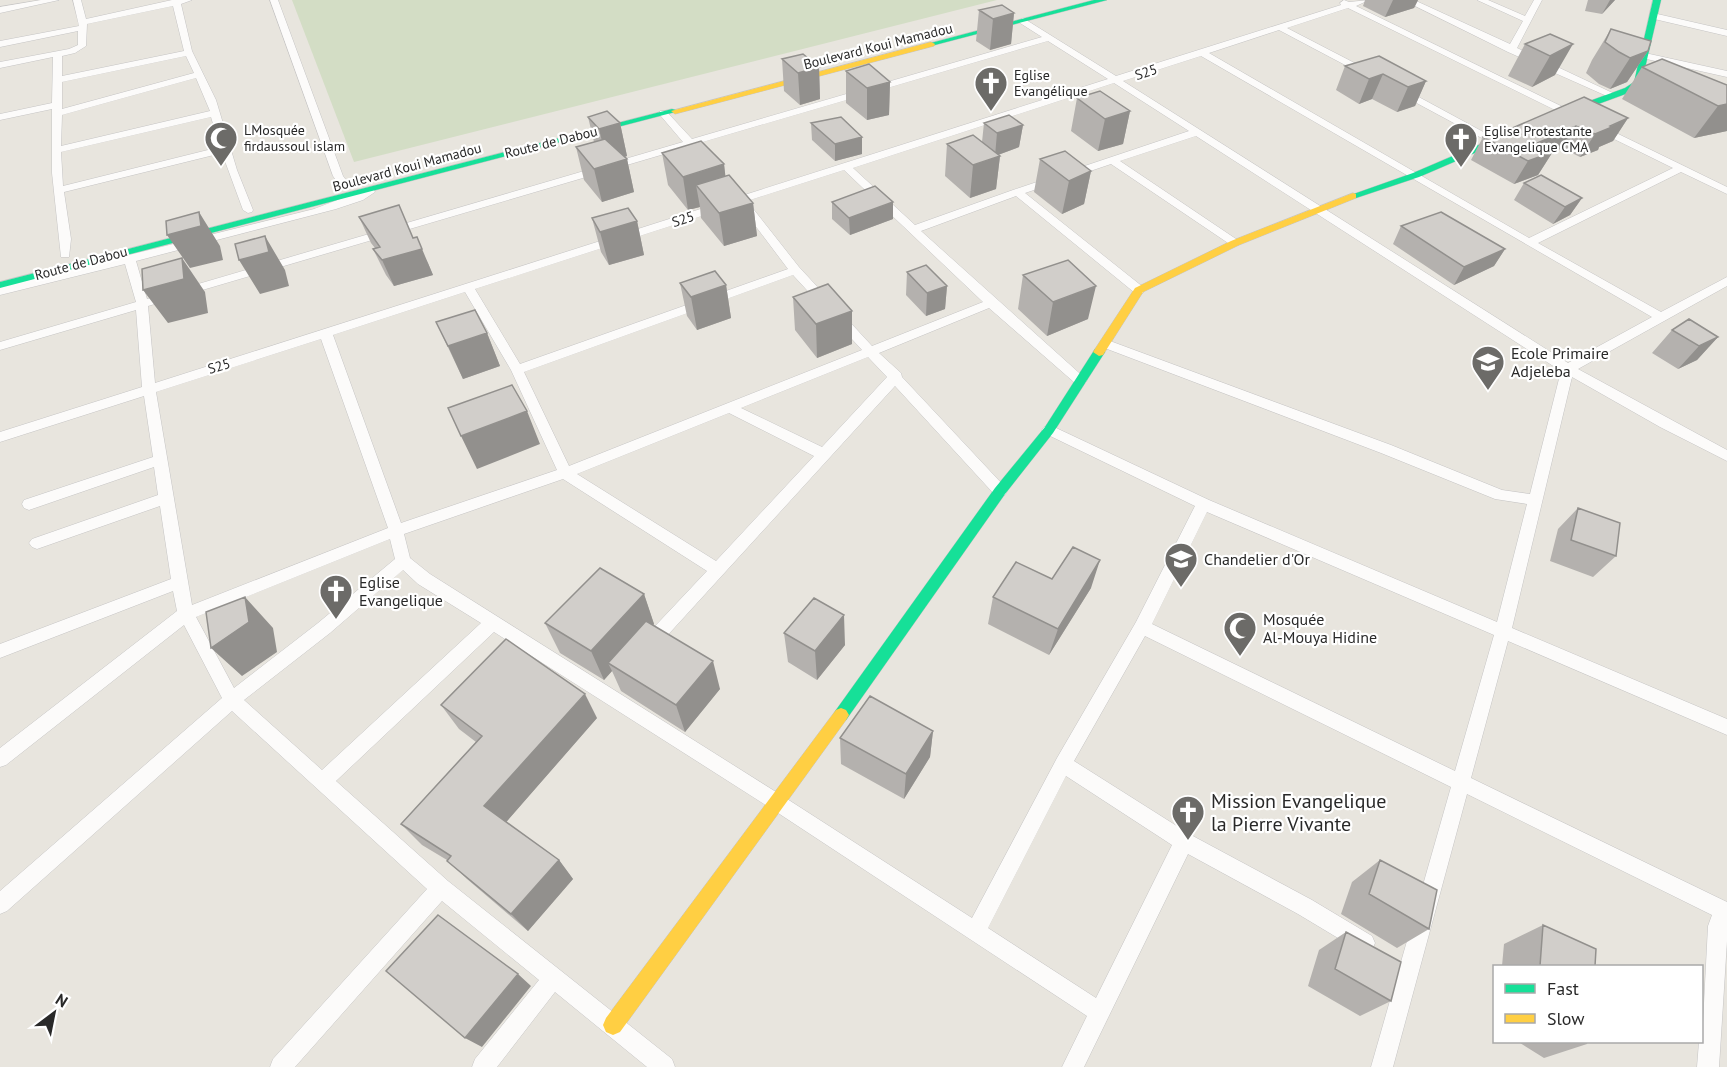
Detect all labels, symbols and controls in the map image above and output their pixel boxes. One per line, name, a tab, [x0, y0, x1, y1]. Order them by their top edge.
street label: Boulevard Koui Mamadou	[802, 19, 954, 73]
street label: S25	[1132, 60, 1160, 84]
church icon: Eglise Evangélique	[973, 65, 1009, 112]
place label: Eglise Evangélique	[1014, 66, 1088, 100]
mosque icon: LMosquée firdaussoul islam	[203, 120, 239, 167]
place label: LMosquée firdaussoul islam	[244, 121, 345, 155]
church icon: Eglise Protestante Evangelique CMA	[1443, 121, 1479, 168]
street label: Route de Dabou	[503, 122, 599, 162]
place label: Eglise Protestante Evangelique CMA	[1484, 122, 1592, 156]
street label: Boulevard Koui Mamadou	[331, 138, 483, 196]
street label: S25	[669, 207, 697, 231]
street label: Route de Dabou	[33, 242, 129, 284]
place label: Ecole Primaire Adjeleba	[1511, 343, 1609, 381]
school or university icon: Ecole Primaire Adjeleba	[1470, 344, 1506, 391]
street label: S25	[206, 354, 232, 378]
school or university icon: Chandelier d'Or	[1163, 541, 1199, 588]
place label: Chandelier d'Or	[1204, 549, 1311, 569]
place label: Eglise Evangelique	[359, 572, 443, 610]
church icon: Eglise Evangelique	[318, 573, 354, 620]
place label: Mosquée Al-Mouya Hidine	[1263, 609, 1377, 647]
mosque icon: Mosquée Al-Mouya Hidine	[1222, 610, 1258, 657]
place label: Mission Evangelique la Pierre Vivante	[1211, 788, 1386, 837]
church icon: Mission Evangelique la Pierre Vivante	[1170, 794, 1206, 841]
legend	[1493, 965, 1703, 1043]
text: Fast	[1547, 977, 1579, 1000]
north arrow	[24, 983, 84, 1043]
text: N	[52, 989, 72, 1012]
text: Slow	[1547, 1007, 1585, 1030]

